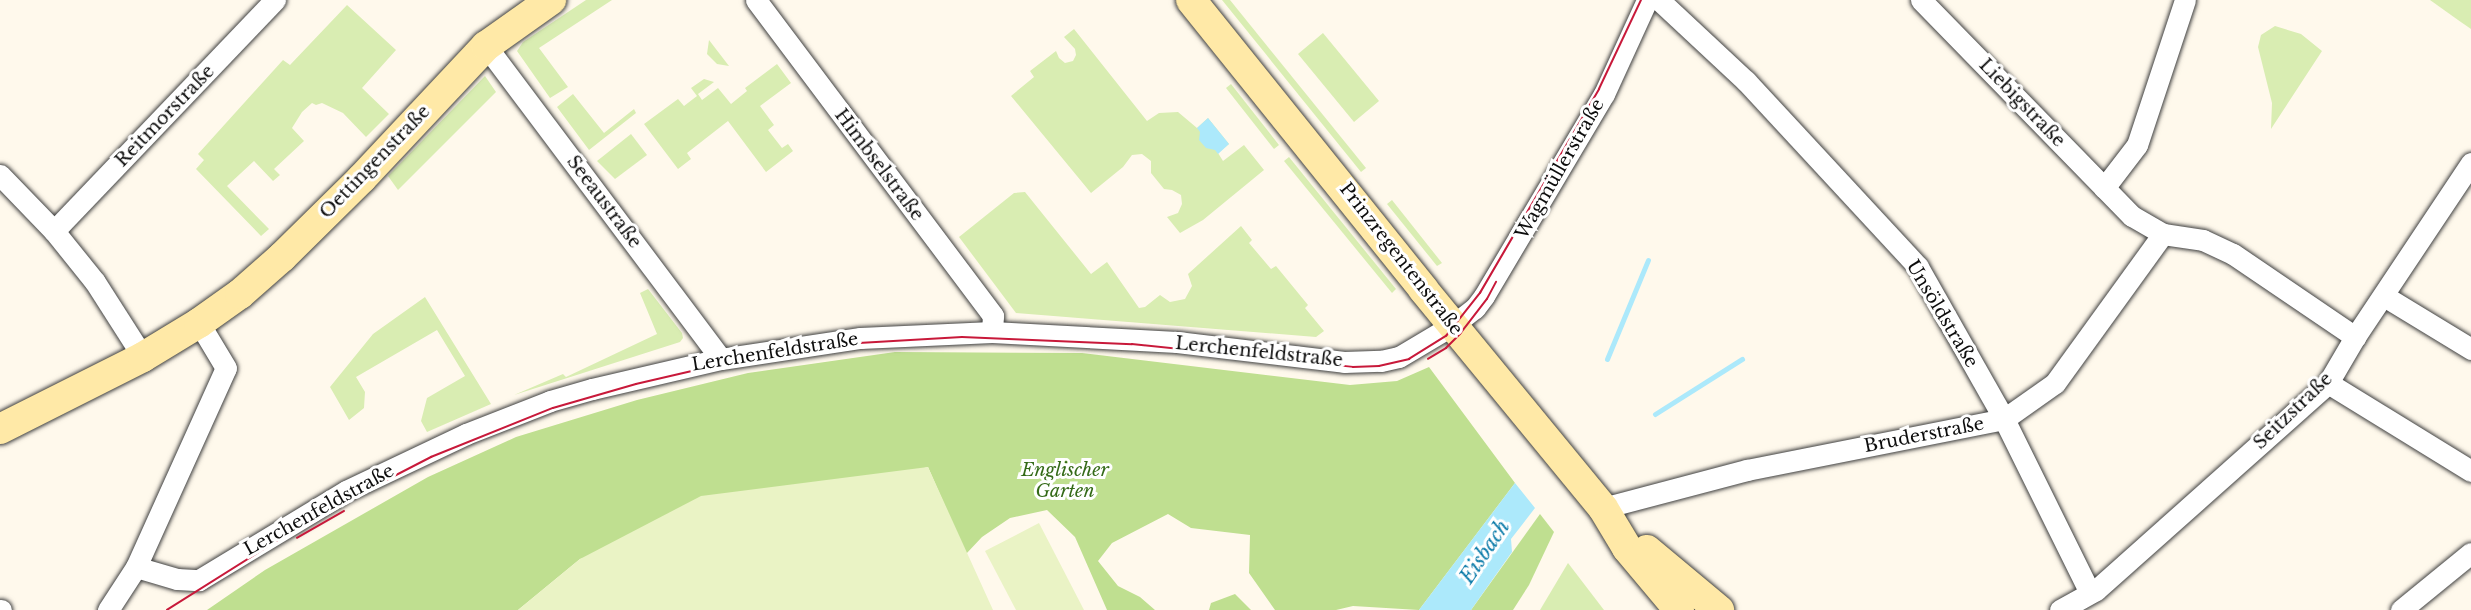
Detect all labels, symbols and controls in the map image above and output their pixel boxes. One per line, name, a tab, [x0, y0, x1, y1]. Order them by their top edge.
street label: Liebigstraße	[1975, 54, 2069, 152]
street label: Reitmorstraße	[111, 61, 219, 171]
street label: Wagmüllerstraße	[1511, 95, 1609, 243]
street label: Oettingenstraße	[315, 101, 435, 223]
street label: Himbselstraße	[830, 105, 928, 225]
street label: Seeaustraße	[562, 151, 646, 253]
street label: Prinzregentenstraße	[1335, 179, 1467, 339]
street label: Unsöldstraße	[1901, 256, 1983, 372]
street label: Lerchenfeldstraße	[690, 328, 860, 376]
street label: Lerchenfeldstraße	[1174, 332, 1344, 372]
street label: Seitzstraße	[2249, 368, 2337, 454]
street label: Bruderstraße	[1862, 413, 1986, 457]
street label: Lerchenfeldstraße	[240, 460, 398, 560]
park label: Englischer Garten	[1021, 460, 1109, 502]
water label: Eisbach	[1455, 516, 1515, 588]

